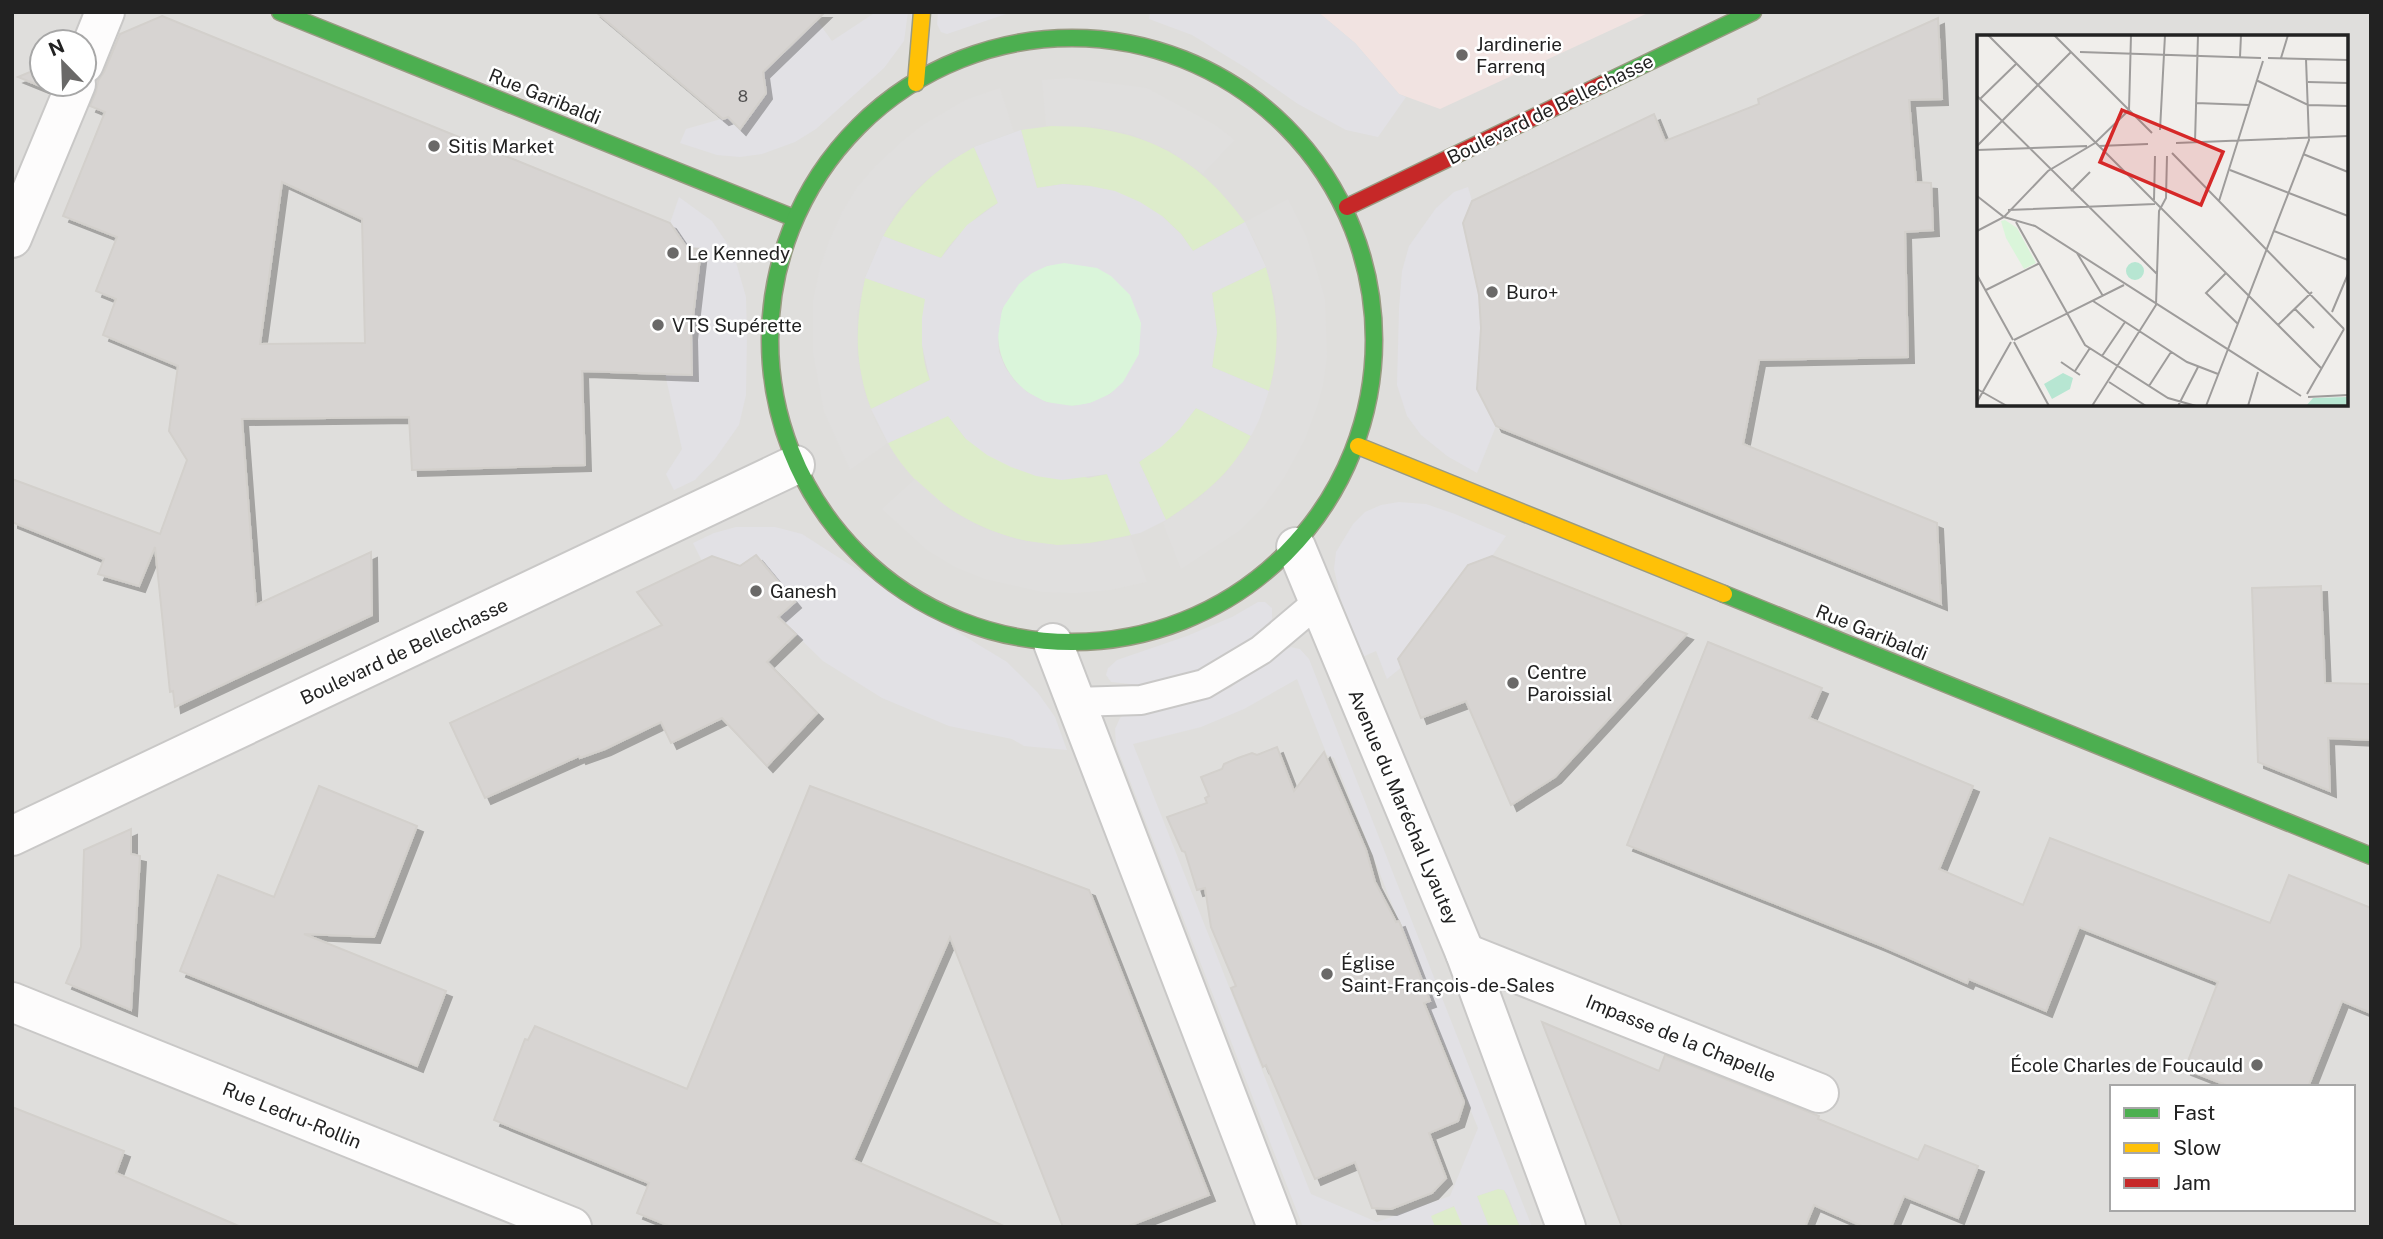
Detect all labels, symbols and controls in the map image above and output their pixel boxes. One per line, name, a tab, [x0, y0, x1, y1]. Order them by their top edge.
north arrow	[28, 28, 98, 98]
place label: Jardinerie Farrenq	[1476, 33, 1562, 77]
text: N	[45, 34, 67, 60]
inset map	[1977, 35, 2348, 406]
marker: Jardinerie Farrenq	[1454, 47, 1470, 63]
street label: Boulevard de Bellechasse	[1443, 49, 1657, 169]
street label: Rue Garibaldi	[486, 64, 604, 128]
house number: 8	[738, 87, 748, 106]
place label: Sitis Market	[448, 135, 554, 157]
marker: Sitis Market	[426, 138, 442, 154]
place label: Le Kennedy	[687, 242, 790, 264]
marker: Le Kennedy	[665, 245, 681, 261]
place label: Buro+	[1506, 281, 1558, 303]
marker: Buro+	[1484, 284, 1500, 300]
place label: VTS Supérette	[672, 314, 802, 336]
marker: VTS Supérette	[650, 317, 666, 333]
place label: Ganesh	[770, 580, 837, 602]
marker: Ganesh	[748, 583, 764, 599]
street label: Boulevard de Bellechasse	[297, 593, 511, 709]
street label: Rue Garibaldi	[1813, 600, 1931, 664]
place label: Centre Paroissial	[1527, 661, 1612, 705]
marker: Centre Paroissial	[1505, 675, 1521, 691]
street label: Avenue du Maréchal Lyautey	[1344, 686, 1464, 928]
place label: Église Saint-François-de-Sales	[1341, 952, 1555, 996]
marker: Église Saint-François-de-Sales	[1319, 966, 1335, 982]
street label: Impasse de la Chapelle	[1583, 990, 1779, 1086]
place label: École Charles de Foucauld	[2010, 1054, 2243, 1076]
marker: École Charles de Foucauld	[2249, 1057, 2265, 1073]
street label: Rue Ledru-Rollin	[219, 1077, 365, 1153]
legend	[2110, 1085, 2355, 1211]
text: Fast	[2173, 1100, 2215, 1125]
text: Slow	[2173, 1135, 2221, 1160]
text: Jam	[2173, 1170, 2211, 1195]

